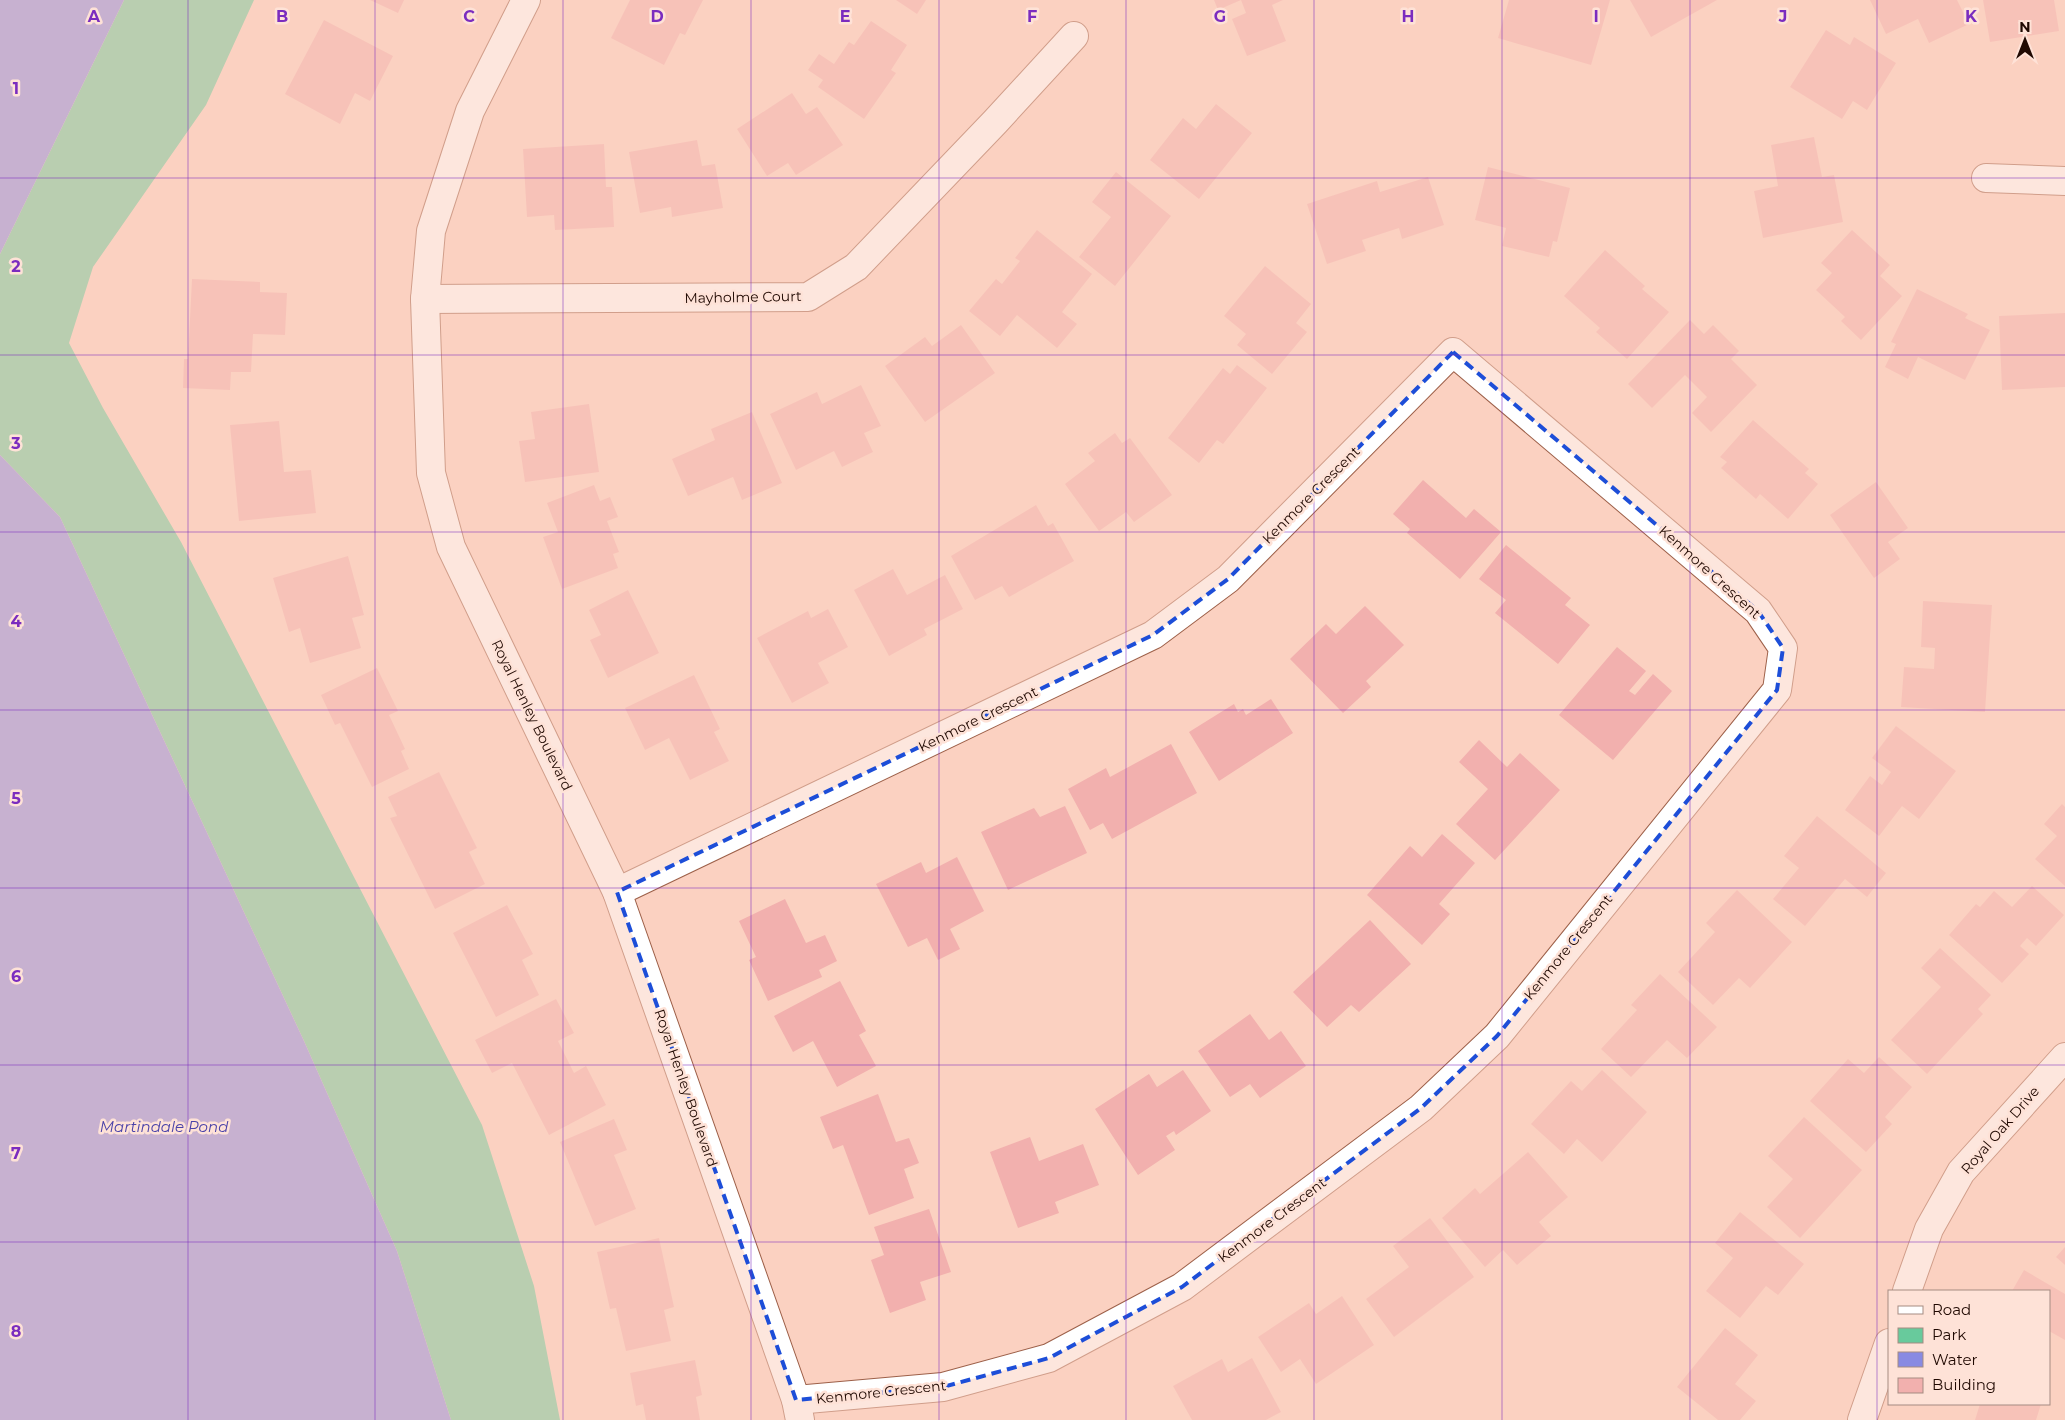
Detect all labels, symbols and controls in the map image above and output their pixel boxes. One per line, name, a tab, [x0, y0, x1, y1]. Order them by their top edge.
text: A	[87, 7, 101, 26]
text: B	[276, 7, 288, 26]
text: C	[463, 7, 475, 26]
text: D	[650, 7, 664, 26]
text: E	[840, 7, 850, 26]
text: F	[1027, 7, 1037, 26]
text: G	[1214, 7, 1226, 26]
text: H	[1402, 7, 1414, 26]
text: I	[1593, 7, 1599, 26]
text: J	[1778, 7, 1787, 26]
text: K	[1965, 7, 1978, 26]
north arrow	[2000, 15, 2050, 65]
text: N	[2019, 18, 2031, 36]
text: 1	[13, 79, 19, 98]
text: 2	[11, 257, 21, 276]
street label: Mayholme Court	[684, 287, 802, 307]
text: 3	[10, 434, 21, 453]
street label: Kenmore Crescent	[1258, 442, 1364, 548]
street label: Kenmore Crescent	[1655, 522, 1765, 623]
text: 4	[10, 612, 22, 631]
street label: Royal Henley Boulevard	[488, 637, 576, 793]
street label: Kenmore Crescent	[915, 682, 1041, 756]
text: 5	[11, 789, 21, 808]
street label: Kenmore Crescent	[1520, 890, 1616, 1003]
text: 6	[11, 967, 21, 986]
street label: Royal Henley Boulevard	[651, 1007, 721, 1169]
street label: Royal Oak Drive	[1957, 1082, 2043, 1178]
water label: Martindale Pond	[100, 1117, 229, 1136]
text: 7	[11, 1144, 21, 1163]
street label: Kenmore Crescent	[1214, 1173, 1330, 1267]
legend	[1888, 1290, 2050, 1405]
text: Road	[1932, 1300, 1971, 1319]
text: 8	[11, 1322, 21, 1341]
text: Park	[1932, 1325, 1966, 1344]
text: Water	[1932, 1350, 1978, 1369]
text: Building	[1932, 1375, 1996, 1394]
street label: Kenmore Crescent	[815, 1376, 947, 1408]

